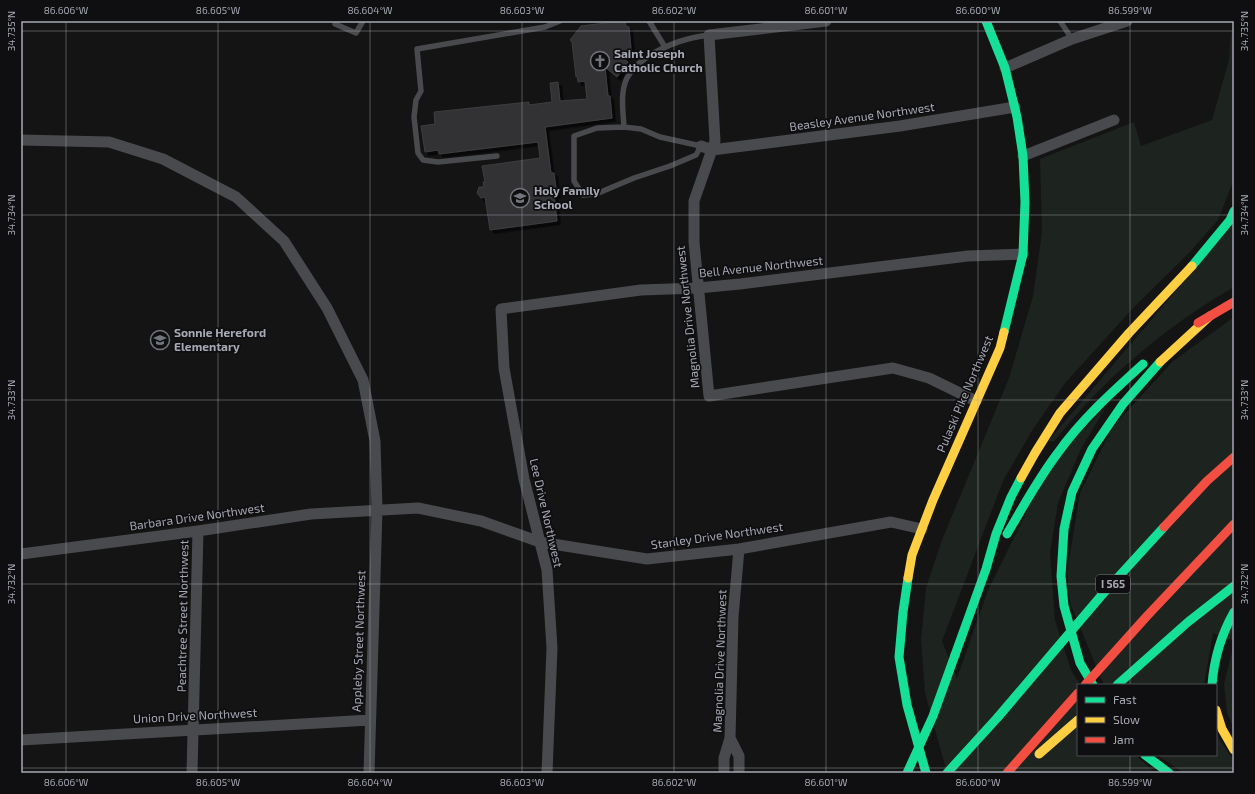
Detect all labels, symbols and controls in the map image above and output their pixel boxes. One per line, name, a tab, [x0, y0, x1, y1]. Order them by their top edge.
text: 86.606°W	[44, 4, 89, 16]
text: 86.605°W	[196, 4, 241, 16]
text: 86.604°W	[347, 4, 393, 16]
text: 86.603°W	[500, 4, 545, 16]
text: 86.602°W	[652, 4, 697, 16]
text: 86.601°W	[805, 4, 848, 16]
text: 86.600°W	[956, 4, 1001, 16]
text: 86.599°W	[1108, 4, 1153, 16]
text: 34.735°N	[5, 11, 17, 51]
text: 34.735°N	[1238, 11, 1250, 51]
place label: Saint Joseph Catholic Church	[614, 46, 703, 74]
church icon: Saint Joseph Catholic Church	[589, 50, 611, 72]
street label: Beasley Avenue Northwest	[788, 99, 936, 133]
place label: Holy Family School	[534, 183, 600, 211]
school or university icon: Holy Family School	[509, 187, 531, 209]
text: 34.734°N	[5, 194, 17, 236]
text: 34.734°N	[1238, 194, 1250, 236]
street label: Magnolia Drive Northwest	[673, 245, 701, 389]
street label: Bell Avenue Northwest	[698, 252, 824, 279]
place label: Sonnie Hereford Elementary	[174, 325, 266, 354]
school or university icon: Sonnie Hereford Elementary	[149, 329, 171, 351]
street label: Pulaski Pike Northwest	[933, 333, 995, 454]
text: 34.733°N	[5, 380, 17, 420]
text: 34.733°N	[1238, 380, 1250, 420]
street label: Lee Drive Northwest	[528, 457, 566, 569]
street label: Barbara Drive Northwest	[128, 500, 266, 532]
street label: Stanley Drive Northwest	[650, 519, 784, 551]
street label: Peachtree Street Northwest	[174, 539, 190, 692]
text: 34.732°N	[5, 564, 17, 604]
text: 34.732°N	[1238, 564, 1250, 604]
street label: Appleby Street Northwest	[349, 570, 367, 712]
road number: I 565	[1096, 575, 1130, 593]
street label: Magnolia Drive Northwest	[710, 589, 729, 733]
legend	[1077, 684, 1217, 756]
text: Fast	[1113, 692, 1137, 706]
street label: Union Drive Northwest	[133, 705, 258, 725]
text: Slow	[1113, 712, 1140, 726]
text: Jam	[1113, 732, 1134, 746]
text: 86.606°W	[44, 776, 89, 788]
text: 86.605°W	[196, 776, 241, 788]
text: 86.604°W	[347, 776, 393, 788]
text: 86.603°W	[500, 776, 545, 788]
text: 86.602°W	[652, 776, 697, 788]
text: 86.601°W	[805, 776, 848, 788]
text: 86.600°W	[956, 776, 1001, 788]
text: 86.599°W	[1108, 776, 1153, 788]

